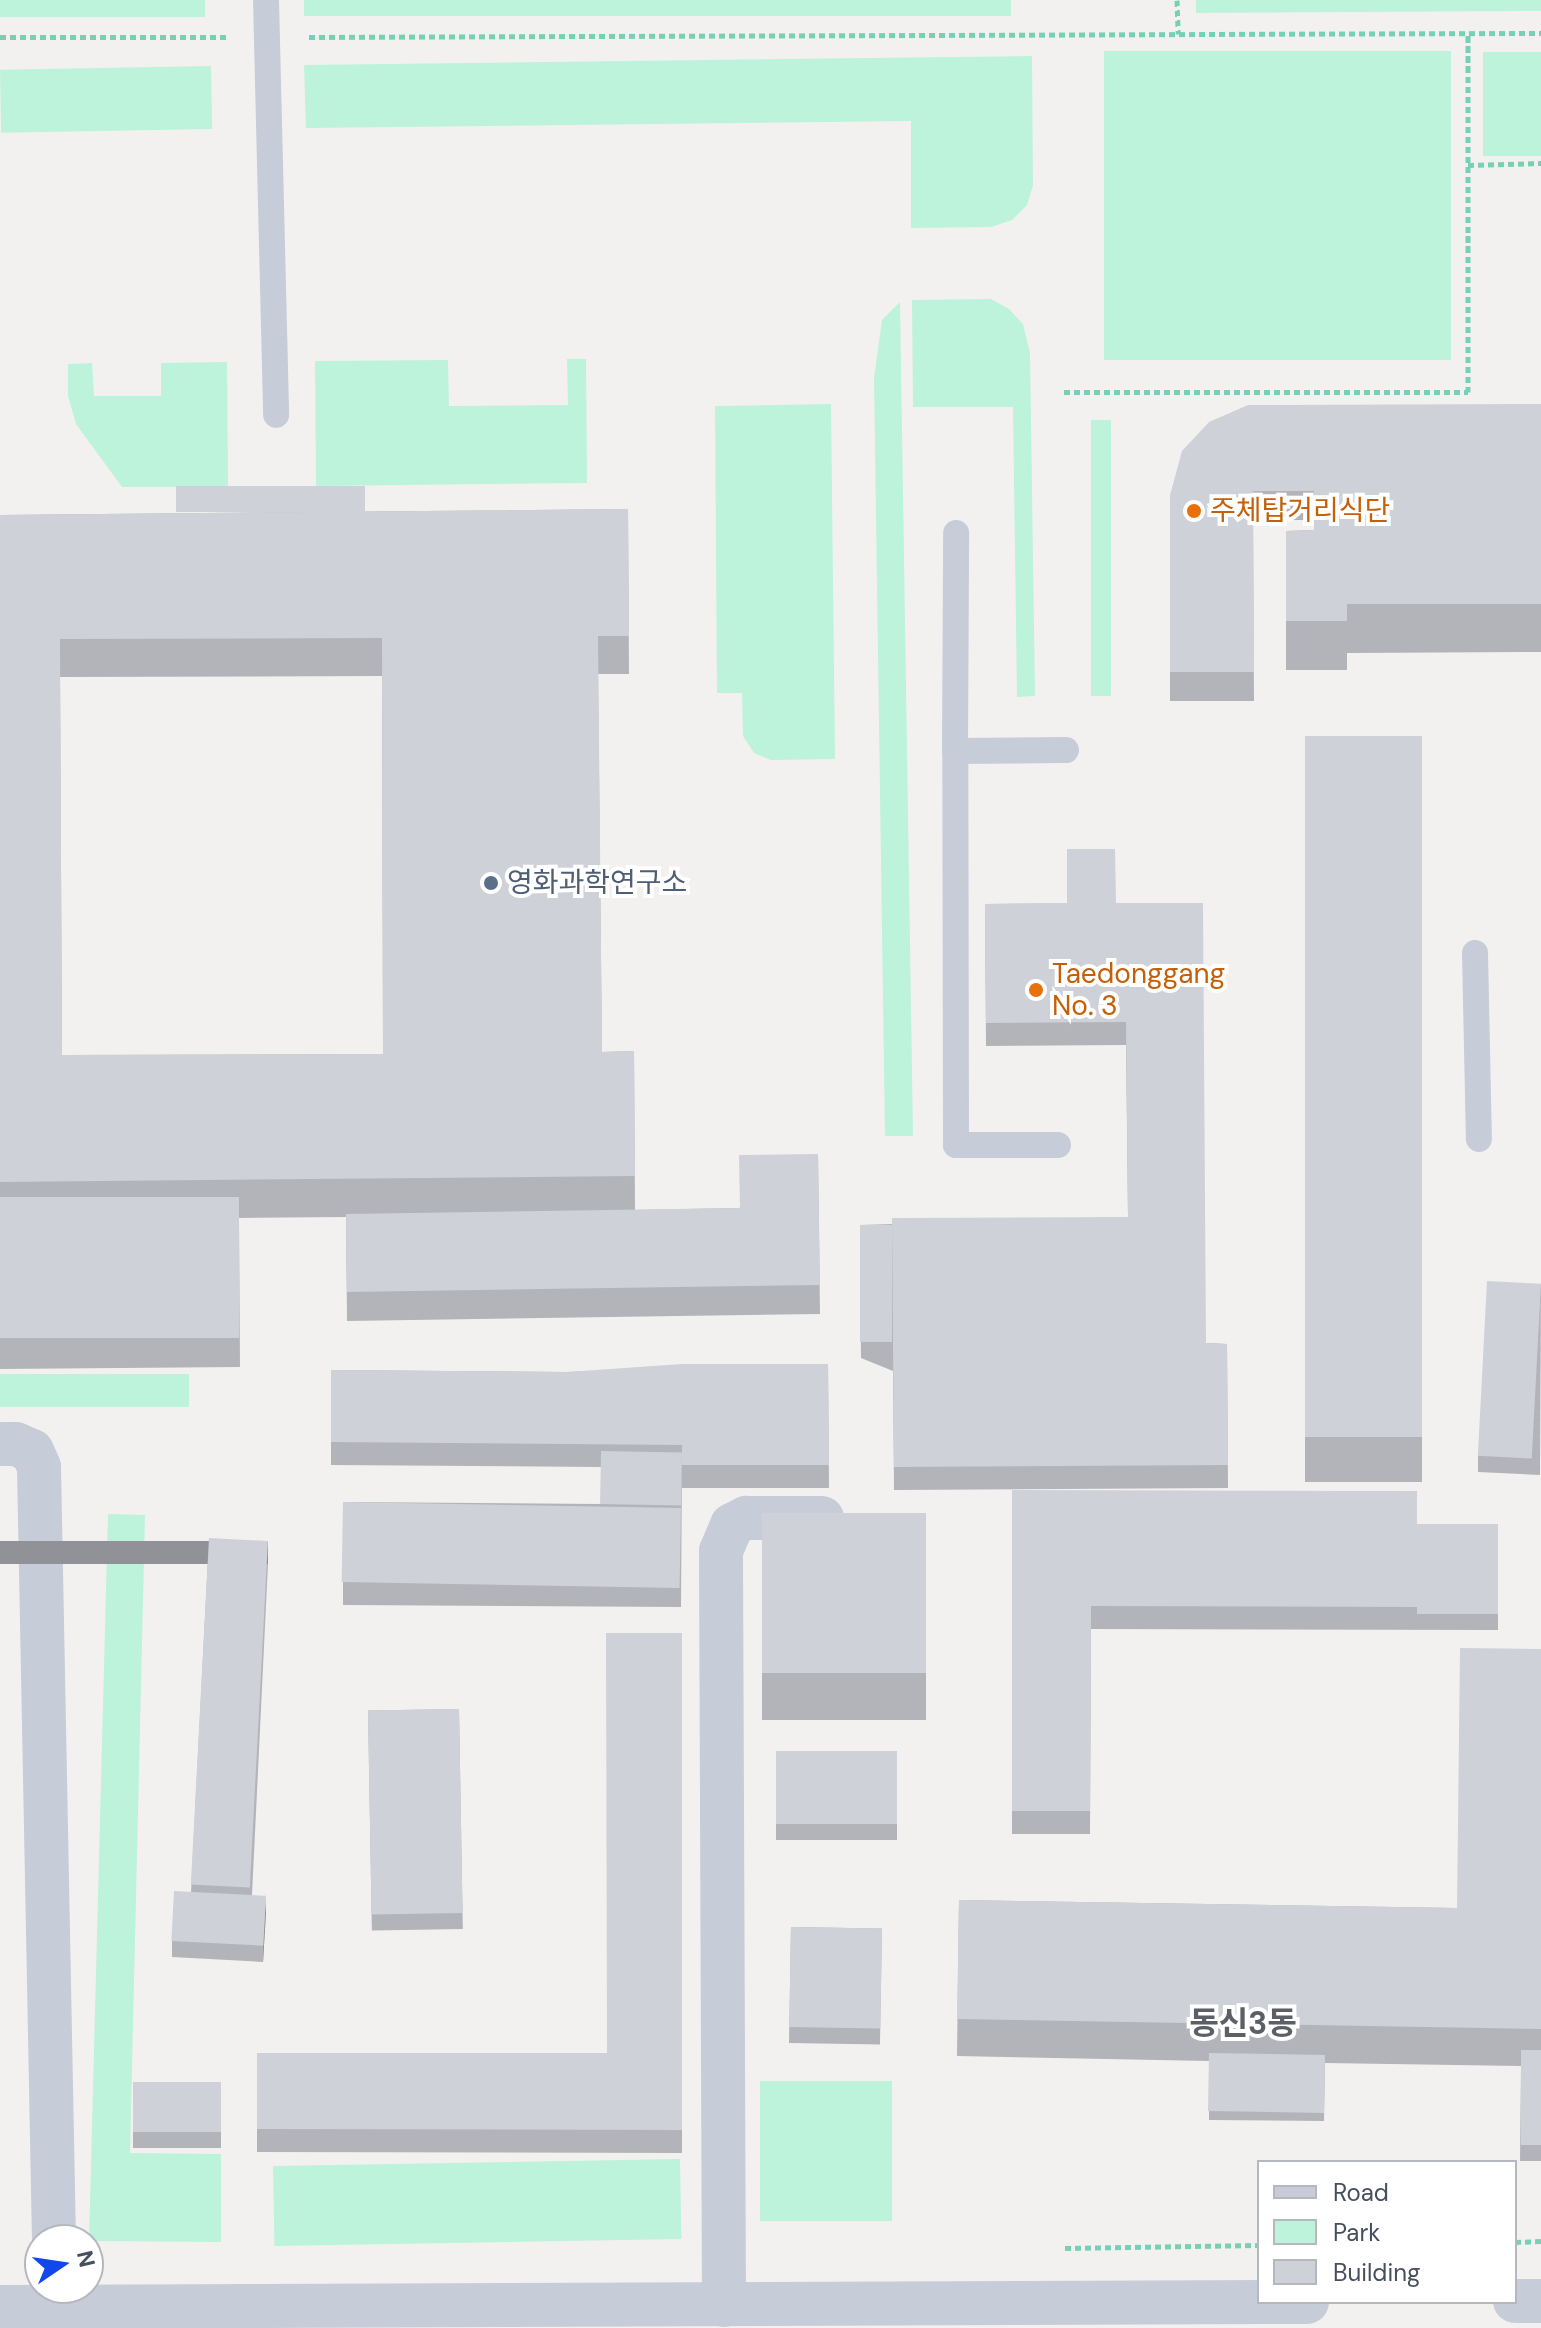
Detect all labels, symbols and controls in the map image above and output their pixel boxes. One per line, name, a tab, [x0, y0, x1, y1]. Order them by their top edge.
place label: 주체탑거리식단	[1210, 494, 1390, 528]
marker: 주체탑거리식단	[1185, 502, 1203, 520]
place label: 영화과학연구소	[507, 866, 687, 900]
marker: 영화과학연구소	[482, 874, 500, 892]
place label: Taedonggang No. 3	[1052, 957, 1225, 1023]
marker: Taedonggang No. 3	[1027, 981, 1045, 999]
district label: 동신3동	[1189, 2004, 1297, 2042]
legend	[1257, 2160, 1517, 2304]
text: Road	[1333, 2177, 1389, 2208]
text: Park	[1333, 2217, 1380, 2248]
north arrow	[24, 2224, 104, 2304]
text: N	[70, 2248, 102, 2270]
text: Building	[1333, 2257, 1420, 2288]

